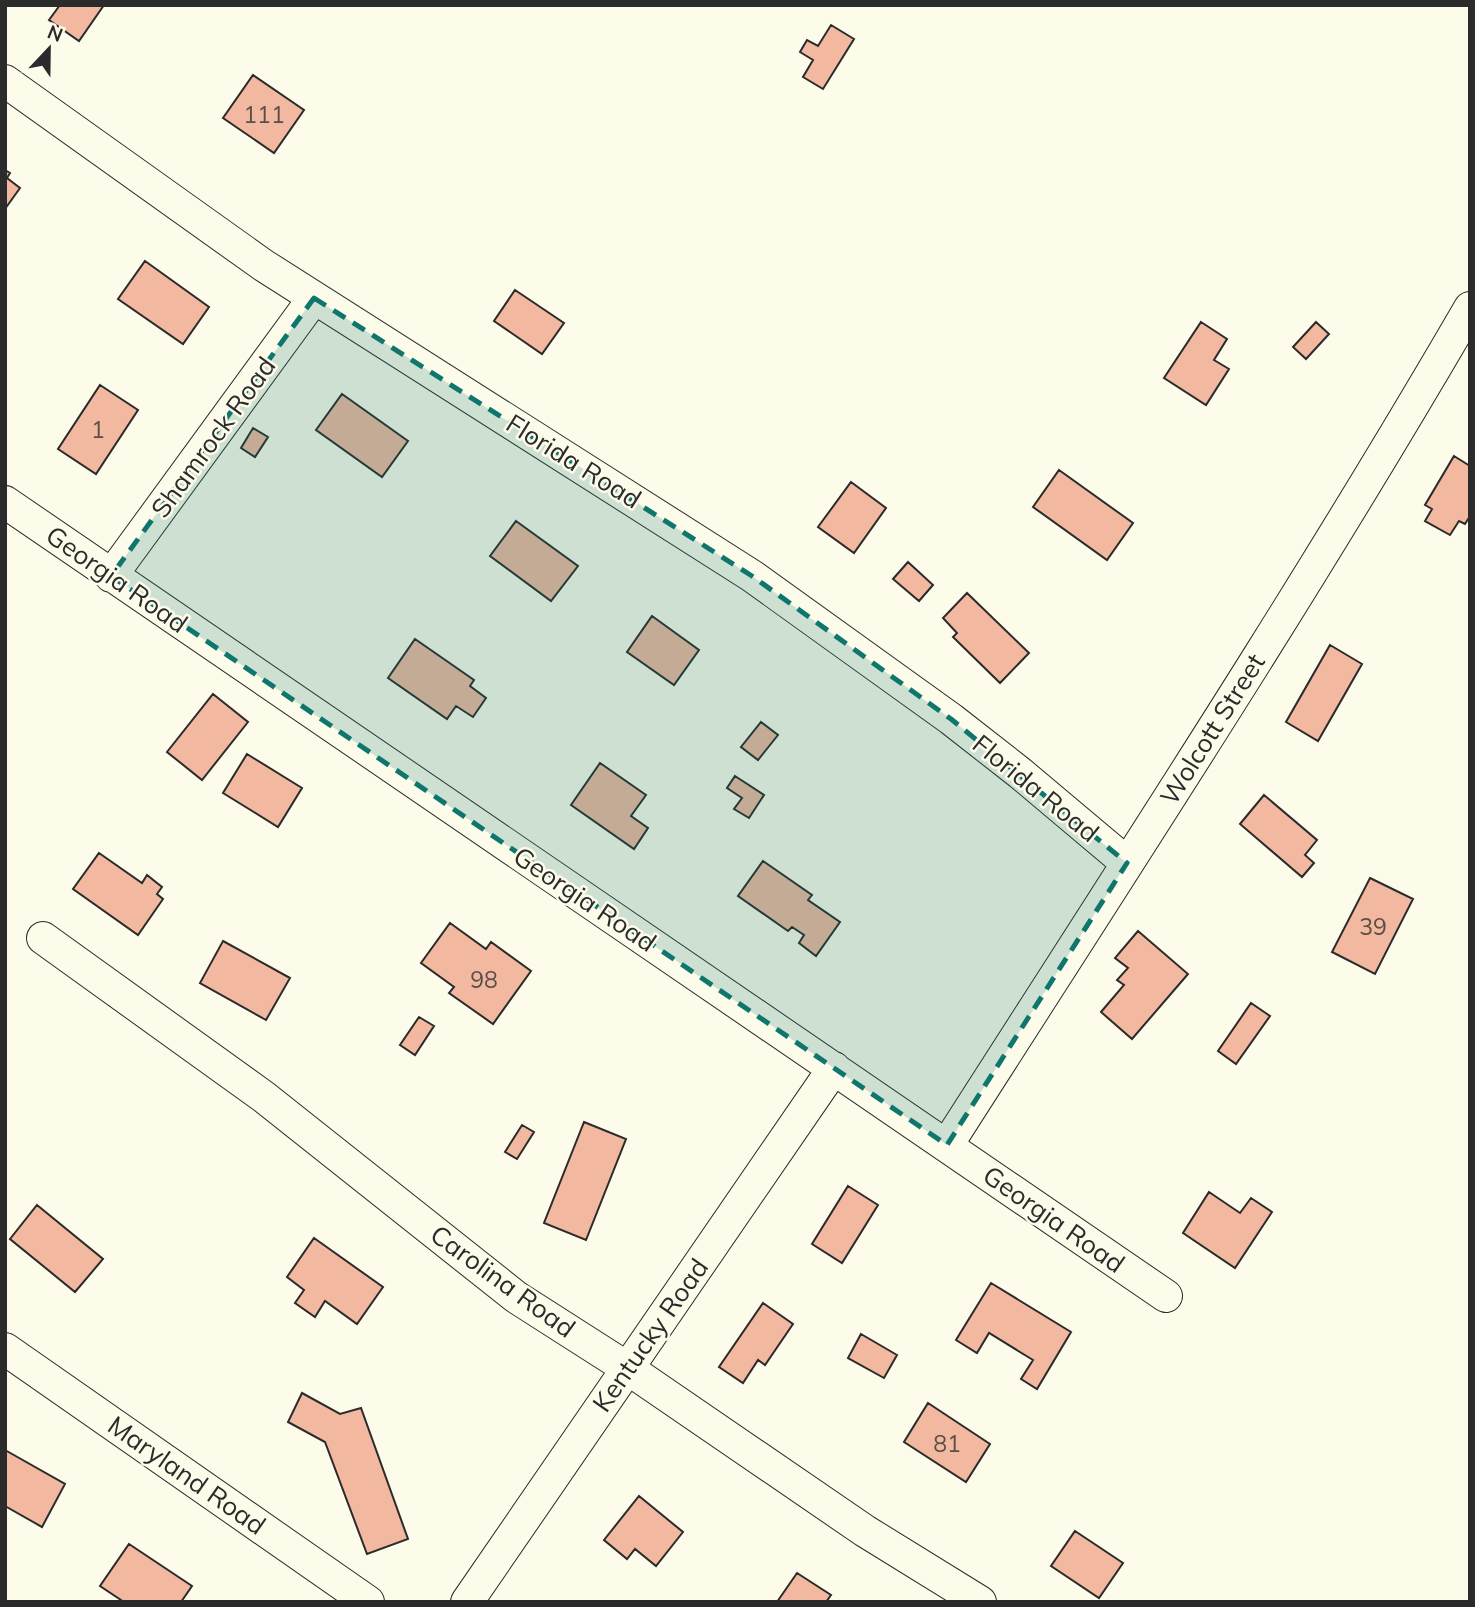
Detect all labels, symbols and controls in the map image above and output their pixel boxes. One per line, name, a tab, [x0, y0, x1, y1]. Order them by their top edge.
north arrow	[14, 14, 84, 84]
text: N	[44, 19, 67, 47]
house number: 111	[243, 100, 285, 129]
street label: Shamrock Road	[144, 350, 282, 524]
street label: Florida Road	[500, 406, 648, 516]
house number: 1	[91, 415, 105, 444]
street label: Georgia Road	[40, 518, 194, 640]
street label: Wolcott Street	[1152, 647, 1272, 811]
street label: Florida Road	[966, 727, 1106, 849]
street label: Georgia Road	[507, 839, 663, 959]
house number: 39	[1359, 912, 1387, 941]
house number: 98	[470, 965, 498, 994]
street label: Georgia Road	[977, 1158, 1131, 1280]
street label: Carolina Road	[424, 1217, 582, 1345]
street label: Kentucky Road	[585, 1252, 715, 1418]
street label: Maryland Road	[102, 1408, 272, 1542]
house number: 81	[933, 1429, 961, 1458]

